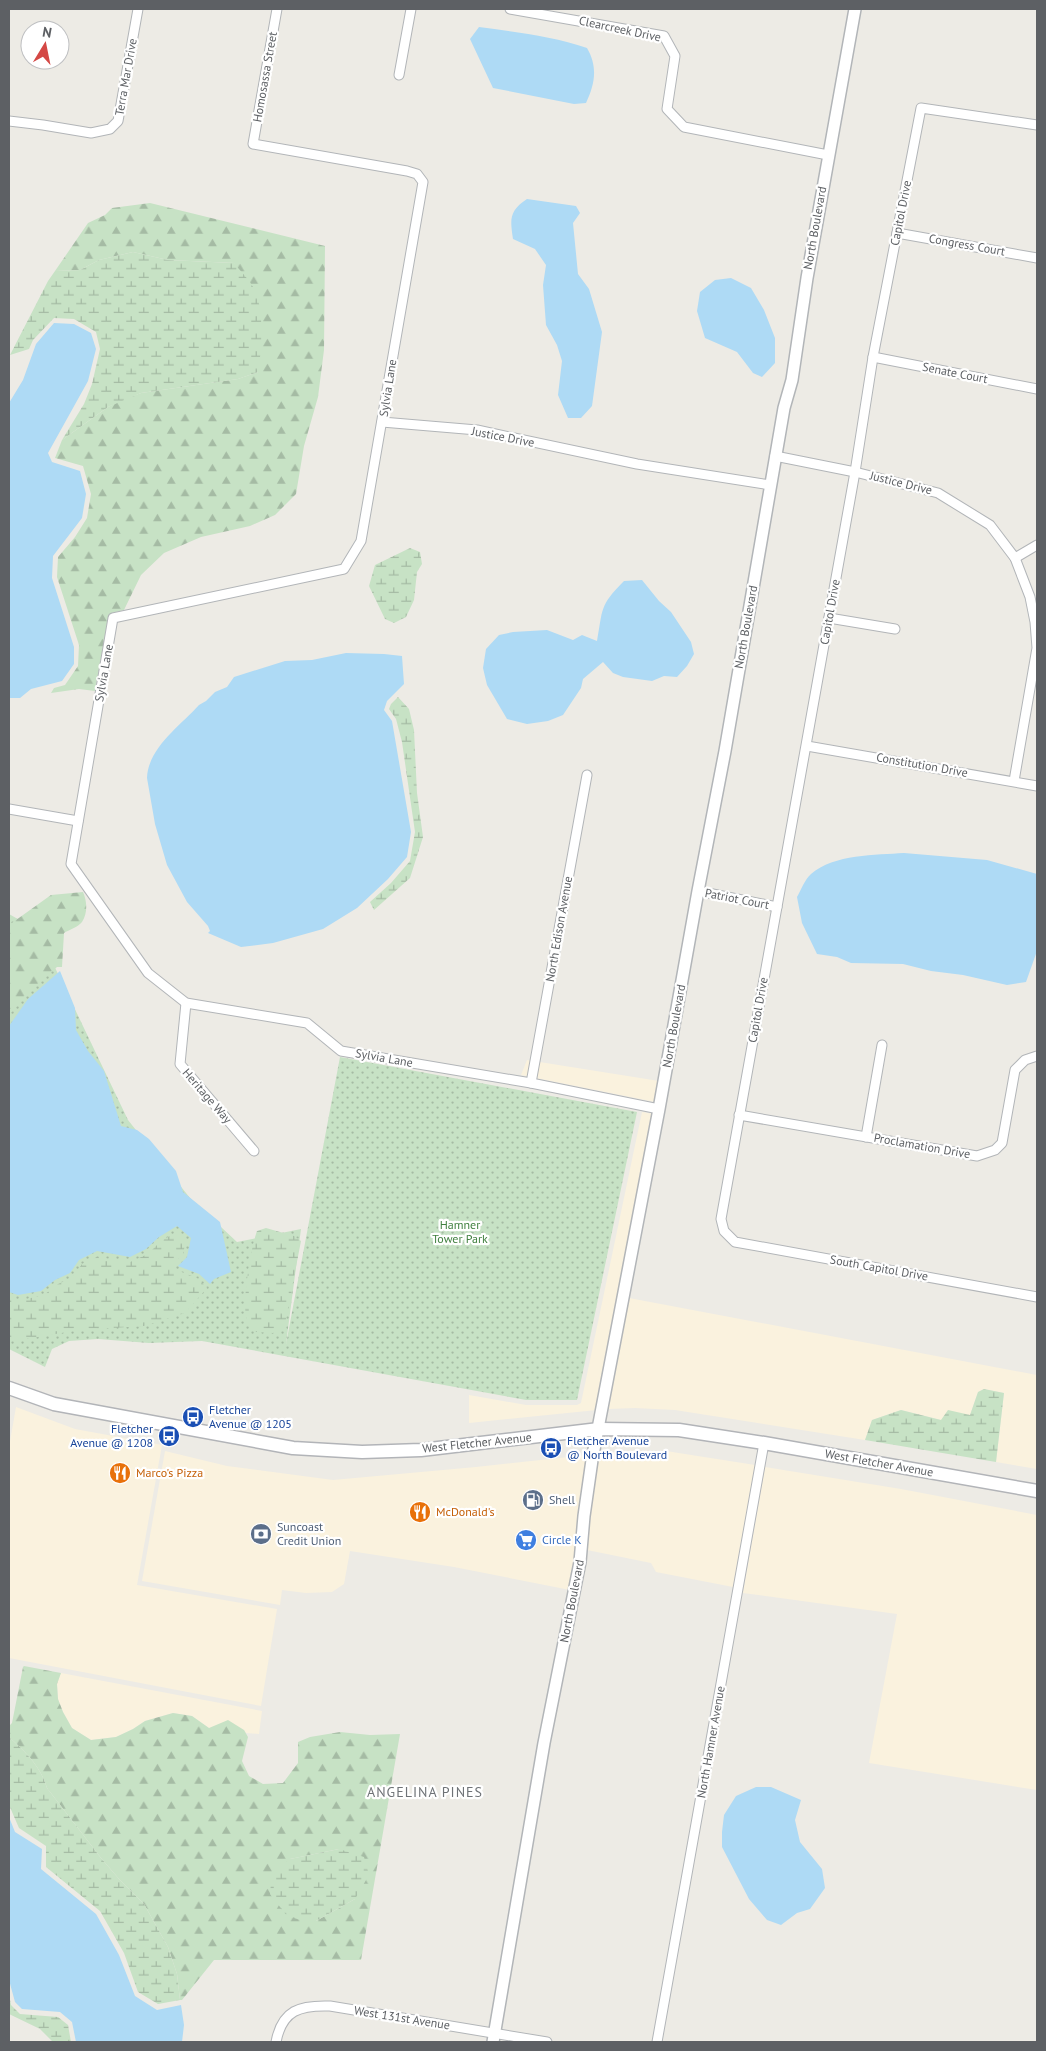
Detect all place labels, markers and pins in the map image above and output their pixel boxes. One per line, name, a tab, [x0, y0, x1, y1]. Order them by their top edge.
place label: Fletcher Avenue @ 1205	[209, 1402, 292, 1431]
bus stop icon: Fletcher Avenue @ 1205	[181, 1405, 205, 1429]
place label: Fletcher Avenue @ 1208	[70, 1421, 153, 1450]
bus stop icon: Fletcher Avenue @ 1208	[157, 1424, 181, 1448]
place label: Fletcher Avenue @ North Boulevard	[567, 1433, 667, 1462]
bus stop icon: Fletcher Avenue @ North Boulevard	[539, 1436, 563, 1460]
restaurant icon: Marco's Pizza	[108, 1461, 132, 1485]
place label: Marco's Pizza	[136, 1465, 203, 1480]
fuel station icon: Shell	[521, 1488, 545, 1512]
place label: Shell	[549, 1492, 576, 1507]
restaurant icon: McDonald's	[408, 1500, 432, 1524]
place label: McDonald's	[436, 1504, 495, 1519]
place label: Suncoast Credit Union	[277, 1519, 341, 1548]
bank icon: Suncoast Credit Union	[249, 1522, 273, 1546]
supermarket icon: Circle K	[514, 1528, 538, 1552]
place label: Circle K	[542, 1532, 582, 1547]

